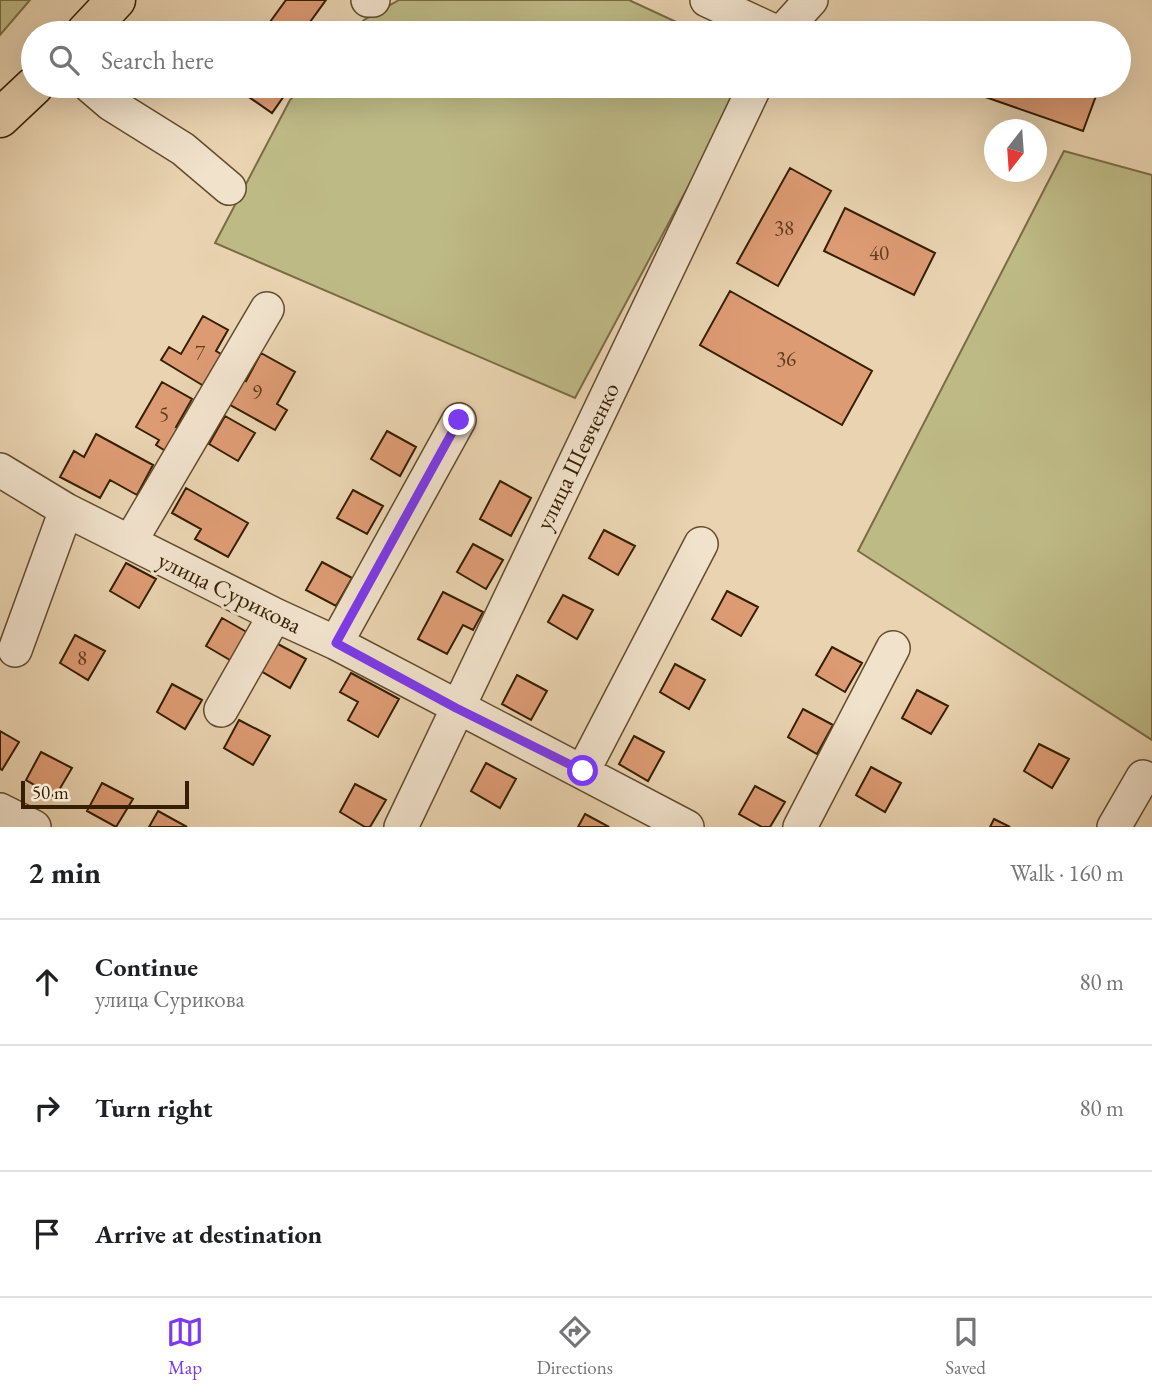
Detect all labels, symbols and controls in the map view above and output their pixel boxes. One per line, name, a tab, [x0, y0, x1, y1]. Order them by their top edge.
search box	[21, 21, 1131, 98]
icon: search	[45, 41, 83, 79]
text: Search here	[101, 43, 214, 77]
north arrow	[984, 119, 1047, 182]
house number: 38	[774, 214, 794, 241]
house number: 40	[869, 239, 889, 266]
house number: 7	[195, 339, 206, 366]
house number: 36	[776, 345, 796, 372]
street label: улица Шевченко	[528, 377, 626, 535]
house number: 9	[252, 378, 262, 405]
house number: 5	[159, 400, 169, 427]
route end	[443, 404, 474, 435]
street label: улица Сурикова	[153, 544, 307, 640]
house number: 8	[77, 644, 87, 671]
route start	[567, 755, 598, 786]
scale bar	[21, 778, 189, 810]
text: 50 m	[32, 780, 69, 805]
text: 2 min	[28, 853, 101, 892]
text: Walk · 160 m	[1010, 858, 1124, 888]
text: Continue	[95, 950, 198, 984]
icon: ahead	[28, 963, 66, 1001]
text: 80 m	[1079, 967, 1124, 997]
text: улица Сурикова	[95, 984, 245, 1014]
icon: right	[28, 1089, 66, 1127]
text: Turn right	[95, 1091, 213, 1125]
text: 80 m	[1079, 1093, 1124, 1123]
icon: arrive	[28, 1215, 66, 1253]
text: Arrive at destination	[95, 1217, 322, 1251]
tab: Map	[166, 1313, 204, 1380]
tab: Directions	[536, 1313, 613, 1380]
tab: Saved	[945, 1313, 986, 1380]

